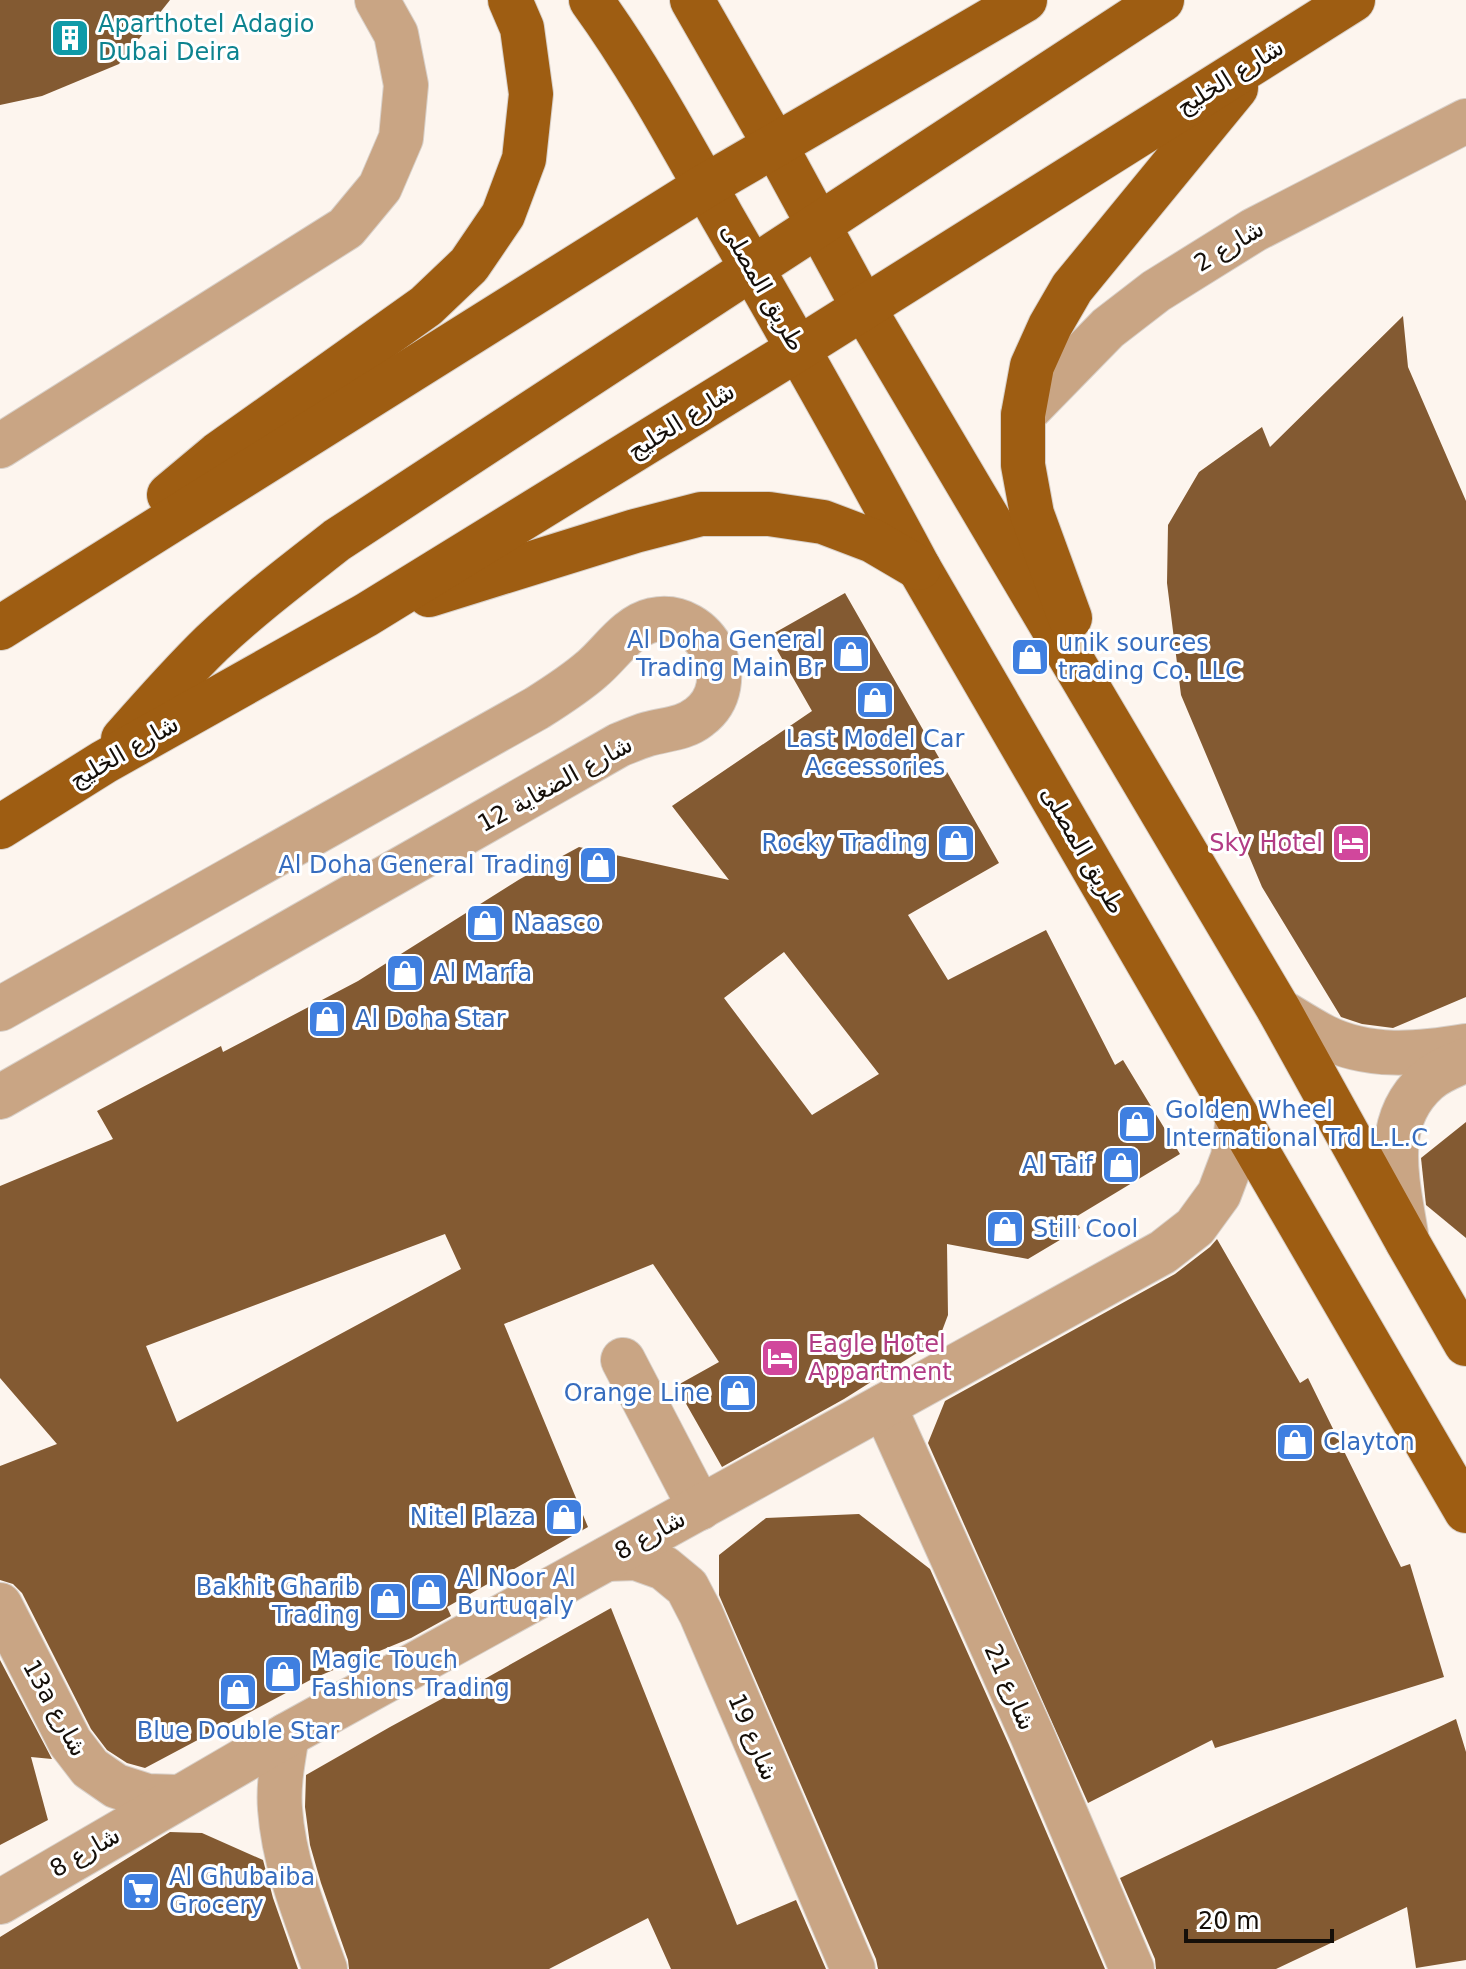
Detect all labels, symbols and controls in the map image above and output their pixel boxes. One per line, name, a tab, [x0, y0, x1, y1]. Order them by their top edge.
place label: Aparthotel Adagio Dubai Deira	[98, 10, 315, 66]
building icon: Aparthotel Adagio Dubai Deira	[49, 17, 91, 59]
street label: شارع الخليج	[1171, 33, 1289, 121]
street label: شارع 2	[1189, 214, 1269, 278]
street label: طريق المصلى	[715, 218, 811, 356]
street label: شارع الخليج	[622, 377, 740, 465]
place label: Al Doha General Trading Main Br	[627, 626, 823, 682]
place label: unik sources trading Co. LLC	[1058, 629, 1242, 685]
shop icon: Al Doha General Trading Main Br	[830, 633, 872, 675]
shop icon: unik sources trading Co. LLC	[1009, 636, 1051, 678]
shop icon: Last Model Car Accessories	[854, 679, 896, 721]
street label: شارع الخليج	[65, 710, 183, 794]
place label: Last Model Car Accessories	[786, 725, 964, 781]
street label: 12 شارع الضغاية	[473, 730, 637, 838]
street label: طريق المصلى	[1035, 781, 1131, 919]
shop icon: Rocky Trading	[935, 822, 977, 864]
hotel icon: Sky Hotel	[1330, 822, 1372, 864]
place label: Rocky Trading	[762, 829, 928, 857]
place label: Sky Hotel	[1209, 829, 1323, 857]
shop icon: Al Doha General Trading	[577, 844, 619, 886]
place label: Al Doha General Trading	[278, 851, 570, 879]
shop icon: Naasco	[464, 902, 506, 944]
place label: Naasco	[513, 909, 601, 937]
shop icon: Al Marfa	[384, 952, 426, 994]
place label: Al Marfa	[433, 959, 532, 987]
shop icon: Al Doha Star	[306, 998, 348, 1040]
place label: Al Doha Star	[355, 1005, 506, 1033]
place label: Golden Wheel International Trd L.L.C	[1165, 1096, 1428, 1152]
shop icon: Golden Wheel International Trd L.L.C	[1116, 1103, 1158, 1145]
shop icon: Al Taif	[1100, 1144, 1142, 1186]
place label: Al Taif	[1022, 1151, 1094, 1179]
shop icon: Still Cool	[984, 1208, 1026, 1250]
place label: Still Cool	[1033, 1215, 1138, 1243]
place label: Eagle Hotel Appartment	[808, 1330, 952, 1386]
hotel icon: Eagle Hotel Appartment	[759, 1337, 801, 1379]
shop icon: Orange Line	[717, 1372, 759, 1414]
place label: Orange Line	[564, 1379, 710, 1407]
shop icon: Clayton	[1274, 1421, 1316, 1463]
place label: Clayton	[1323, 1428, 1415, 1456]
shop icon: Nitel Plaza	[543, 1496, 585, 1538]
place label: Nitel Plaza	[410, 1503, 536, 1531]
street label: شارع 8	[610, 1504, 690, 1566]
place label: Al Noor Al Burtuqaly	[457, 1564, 576, 1620]
shop icon: Al Noor Al Burtuqaly	[408, 1571, 450, 1613]
place label: Bakhit Gharib Trading	[196, 1573, 360, 1629]
shop icon: Bakhit Gharib Trading	[367, 1580, 409, 1622]
street label: شارع 21	[979, 1640, 1041, 1734]
place label: Magic Touch Fashions Trading	[311, 1646, 510, 1702]
shop icon: Magic Touch Fashions Trading	[262, 1653, 304, 1695]
street label: 13a شارع	[17, 1655, 93, 1761]
shop icon: Blue Double Star	[217, 1671, 259, 1713]
street label: شارع 19	[722, 1689, 784, 1785]
place label: Blue Double Star	[137, 1717, 339, 1745]
street label: شارع 8	[45, 1821, 125, 1883]
place label: Al Ghubaiba Grocery	[169, 1863, 315, 1919]
supermarket icon: Al Ghubaiba Grocery	[120, 1870, 162, 1912]
scale bar	[1186, 1893, 1332, 1943]
text: 20 m	[1198, 1907, 1260, 1935]

